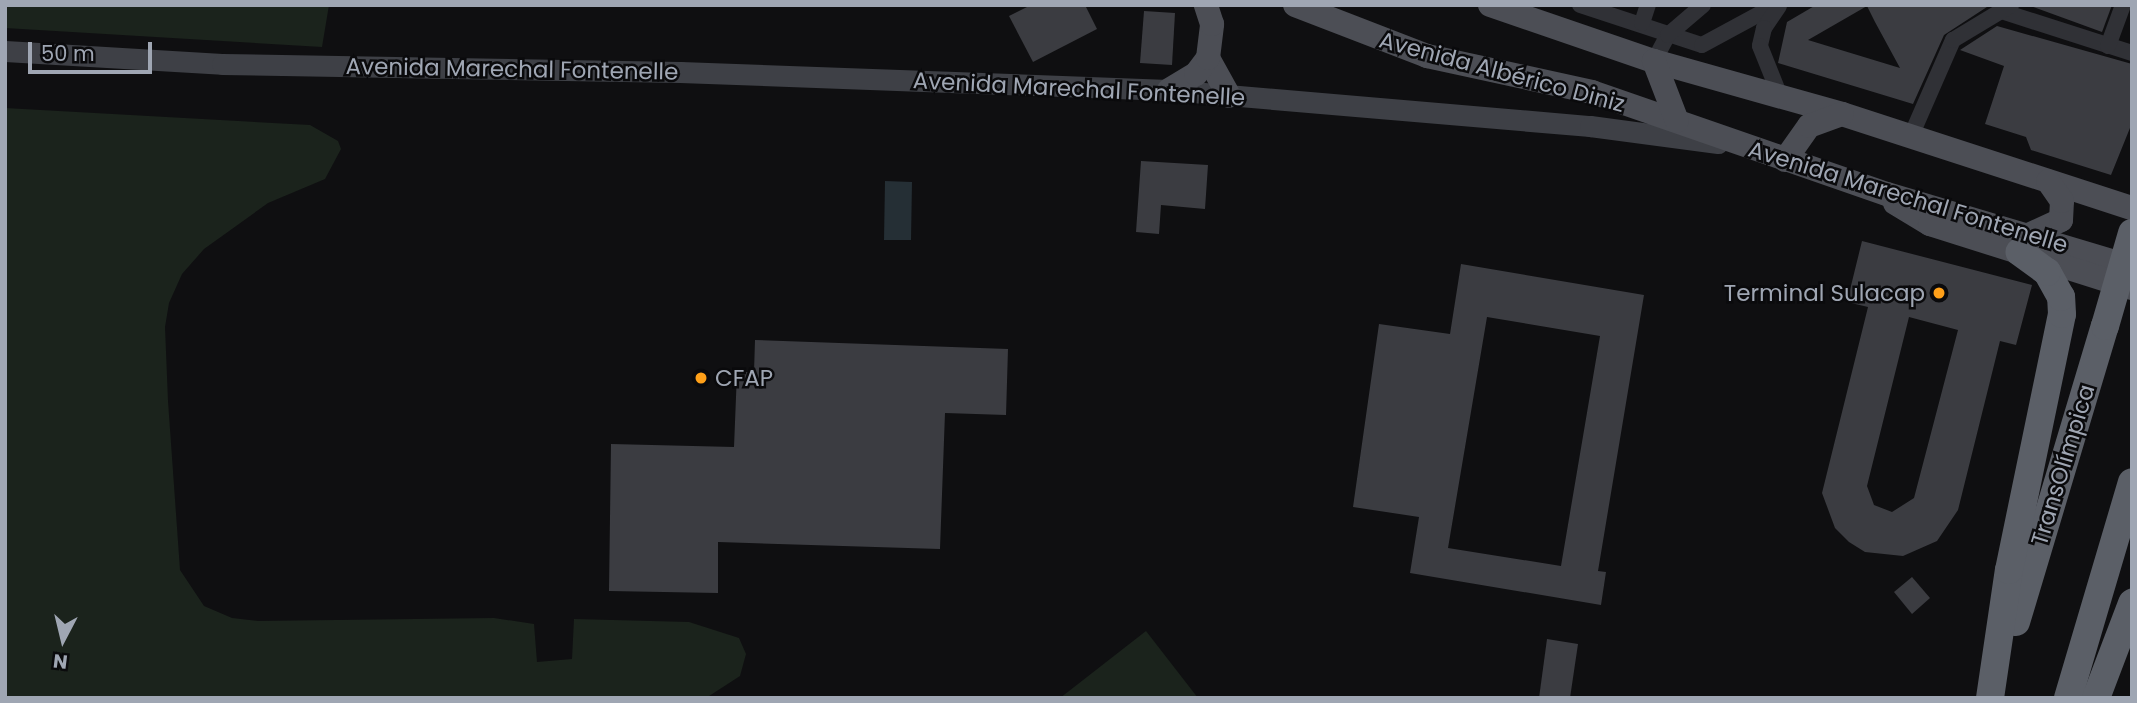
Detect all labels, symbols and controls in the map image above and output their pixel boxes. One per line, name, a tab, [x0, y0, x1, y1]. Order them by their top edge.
street label: Avenida Albérico Diniz	[1376, 26, 1628, 118]
scale bar	[32, 28, 156, 72]
text: 50 m	[41, 39, 95, 68]
street label: Avenida Marechal Fontenelle	[345, 52, 679, 86]
street label: Avenida Marechal Fontenelle	[912, 67, 1246, 111]
street label: Avenida Marechal Fontenelle	[1745, 135, 2071, 259]
place label: Terminal Sulacap	[1724, 279, 1925, 307]
marker: Terminal Sulacap	[1931, 285, 1947, 301]
place label: CFAP	[715, 364, 773, 392]
marker: CFAP	[693, 370, 709, 386]
street label: TransOlímpica	[2025, 381, 2101, 549]
north arrow	[28, 605, 98, 675]
text: N	[52, 647, 69, 676]

